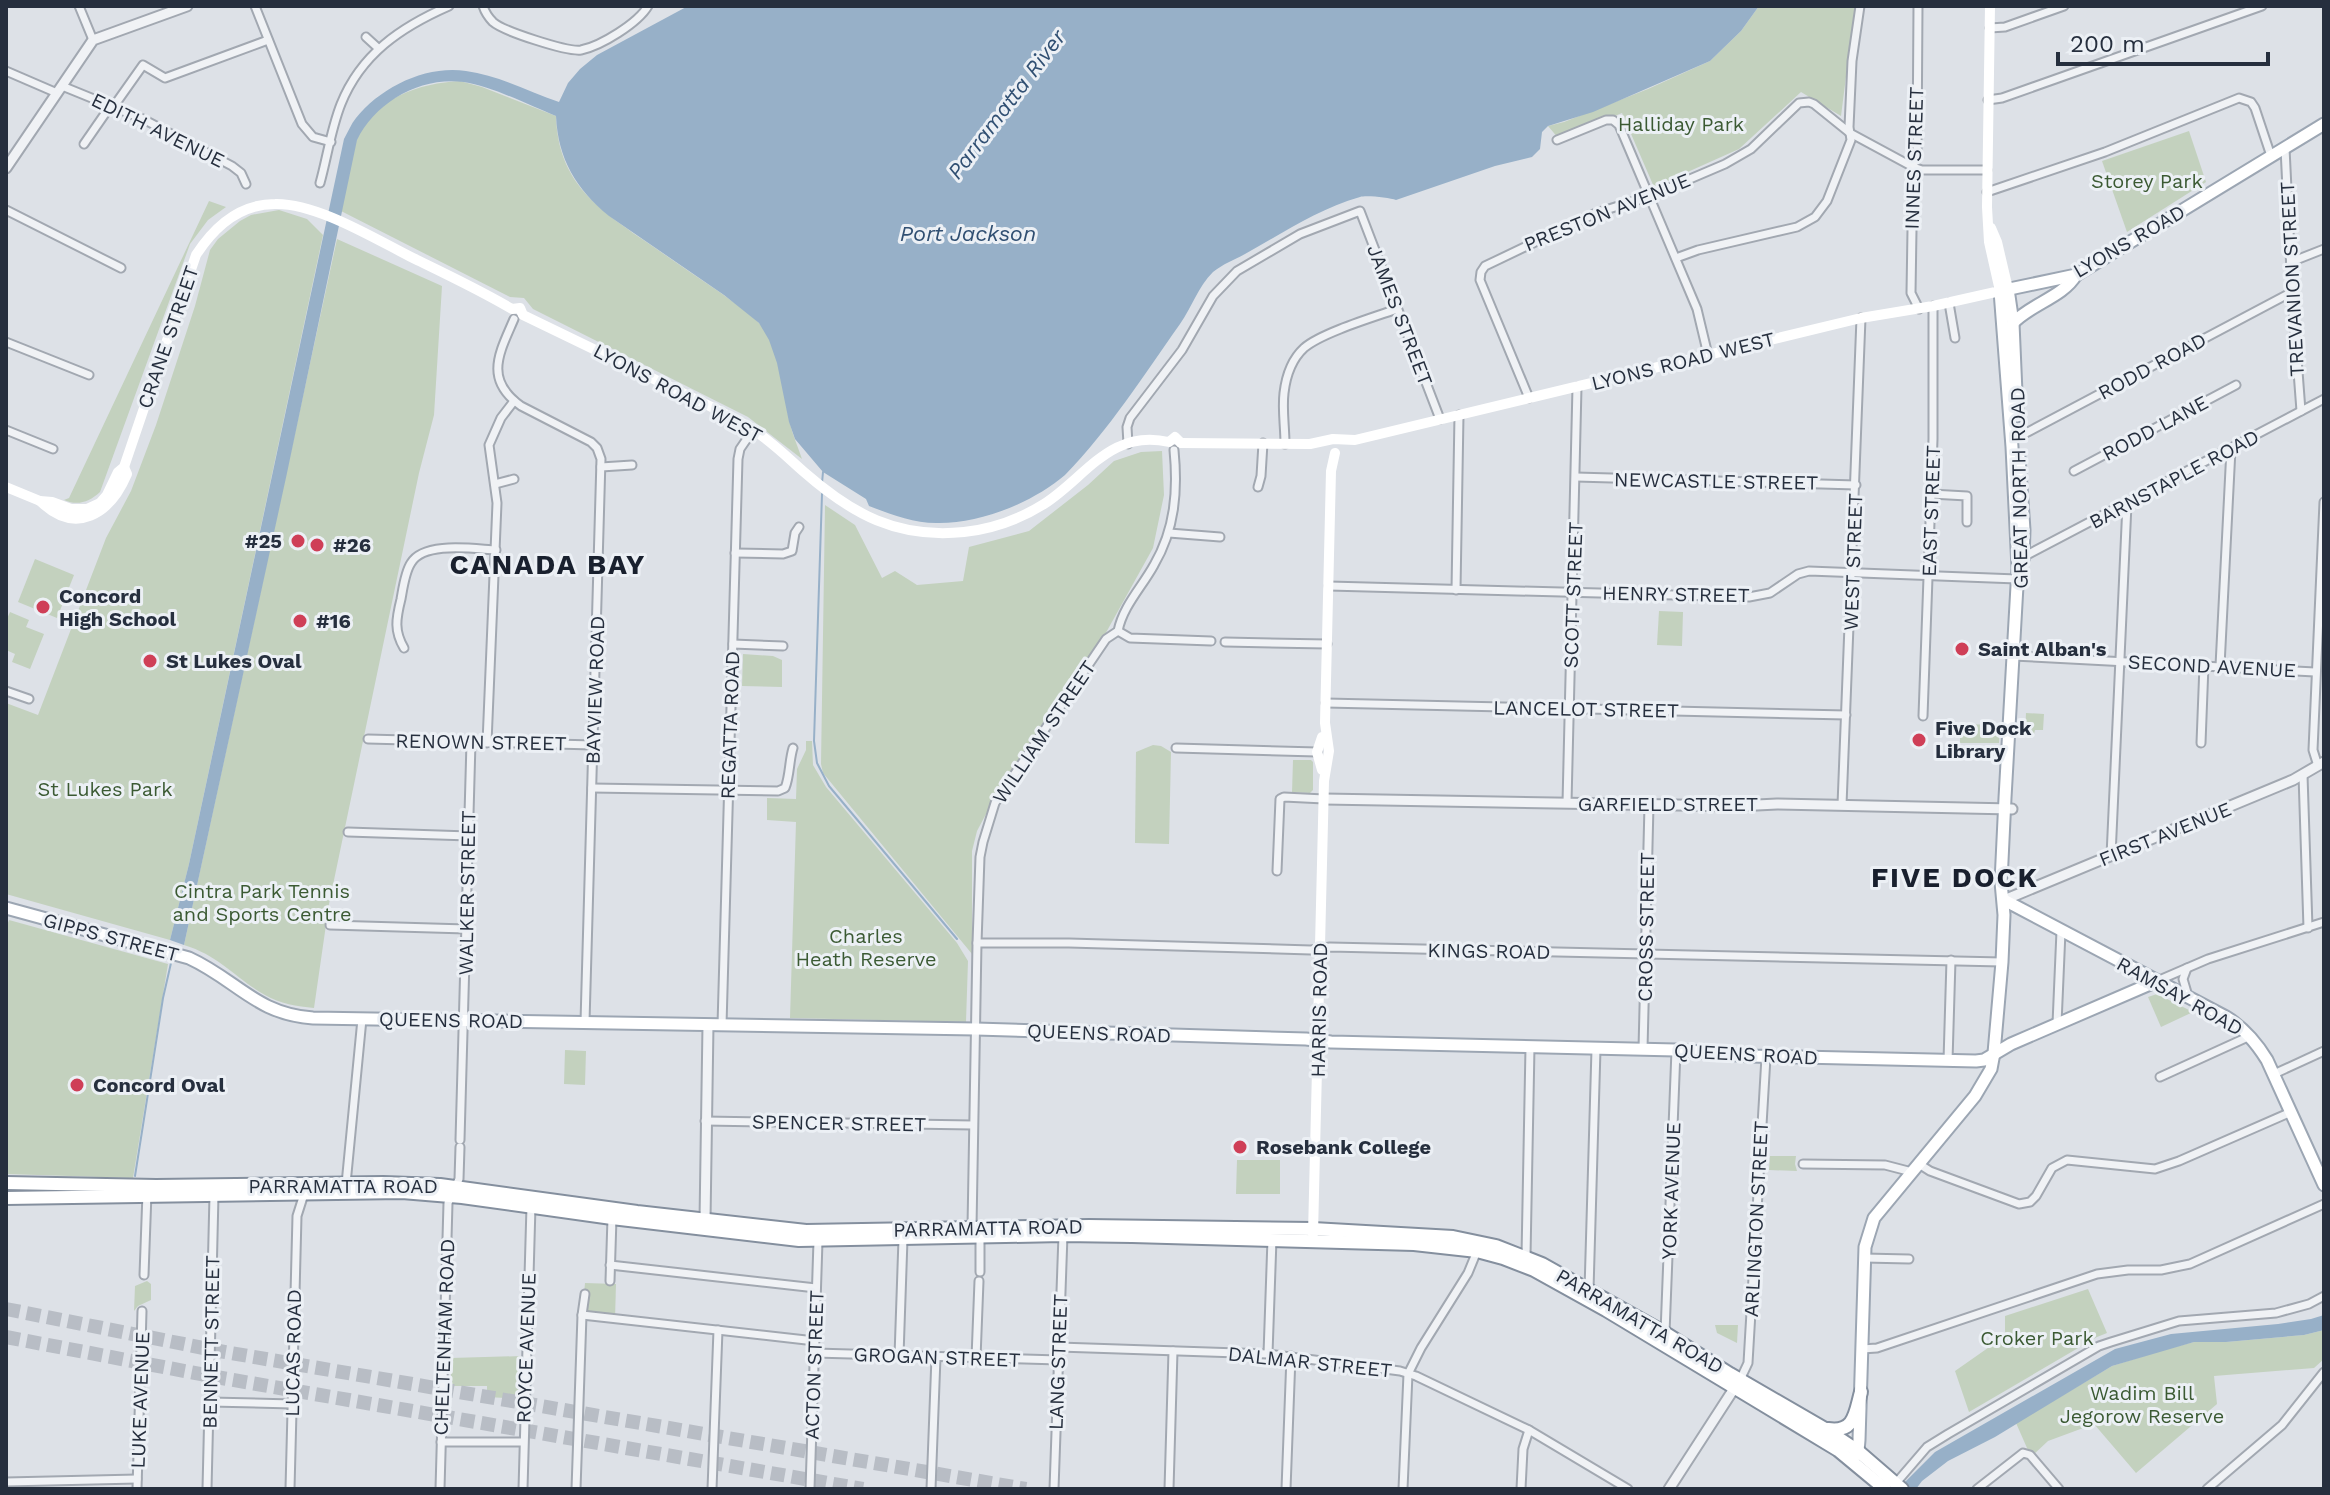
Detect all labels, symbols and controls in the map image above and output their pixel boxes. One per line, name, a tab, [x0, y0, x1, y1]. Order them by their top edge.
scale bar	[2058, 16, 2268, 66]
water label: Parramatta River	[942, 24, 1071, 184]
text: 200 m	[2070, 30, 2145, 58]
street label: INNES STREET	[1900, 86, 1928, 230]
street label: EDITH AVENUE	[87, 87, 229, 173]
park label: Halliday Park	[1618, 112, 1744, 136]
street label: PRESTON AVENUE	[1520, 168, 1694, 256]
park label: Storey Park	[2091, 169, 2203, 193]
street label: TREVANION STREET	[2275, 181, 2309, 377]
street label: LYONS ROAD	[2069, 199, 2189, 283]
water label: Port Jackson	[900, 221, 1036, 246]
street label: JAMES STREET	[1362, 241, 1438, 389]
street label: CRANE STREET	[132, 262, 204, 412]
street label: LYONS ROAD WEST	[1589, 327, 1777, 395]
street label: RODD ROAD	[2094, 327, 2210, 405]
street label: LYONS ROAD WEST	[589, 338, 767, 448]
street label: GREAT NORTH ROAD	[2005, 387, 2033, 589]
street label: RODD LANE	[2098, 390, 2212, 466]
street label: BARNSTAPLE ROAD	[2085, 424, 2263, 534]
street label: EAST STREET	[1917, 445, 1945, 577]
street label: NEWCASTLE STREET	[1614, 467, 1818, 495]
street label: WEST STREET	[1839, 493, 1867, 631]
street label: SCOTT STREET	[1558, 521, 1588, 669]
place label: #25	[245, 529, 282, 553]
marker: #25	[289, 532, 307, 550]
place label: #26	[333, 533, 371, 557]
marker: #26	[308, 536, 326, 554]
district label: CANADA BAY	[450, 548, 646, 581]
street label: HENRY STREET	[1602, 581, 1750, 607]
place label: Concord High School	[59, 584, 177, 631]
marker: Concord High School	[34, 598, 52, 616]
place label: #16	[316, 609, 351, 633]
marker: #16	[291, 612, 309, 630]
street label: BAYVIEW ROAD	[580, 615, 610, 765]
place label: Saint Alban's	[1978, 637, 2107, 661]
marker: Saint Alban's	[1953, 640, 1971, 658]
place label: St Lukes Oval	[166, 649, 302, 673]
street label: REGATTA ROAD	[715, 650, 745, 800]
street label: SECOND AVENUE	[2127, 650, 2297, 682]
marker: St Lukes Oval	[141, 652, 159, 670]
street label: WILLIAM STREET	[987, 656, 1101, 808]
street label: LANCELOT STREET	[1493, 695, 1679, 723]
place label: Five Dock Library	[1935, 716, 2032, 763]
street label: RENOWN STREET	[395, 729, 567, 755]
marker: Five Dock Library	[1910, 731, 1928, 749]
park label: St Lukes Park	[38, 777, 173, 801]
street label: GARFIELD STREET	[1578, 792, 1758, 816]
street label: FIRST AVENUE	[2095, 797, 2235, 871]
street label: WALKER STREET	[454, 810, 480, 976]
street label: CROSS STREET	[1633, 852, 1659, 1002]
district label: FIVE DOCK	[1871, 861, 2039, 894]
park label: Cintra Park Tennis and Sports Centre	[173, 879, 351, 926]
street label: GIPPS STREET	[40, 907, 182, 967]
park label: Charles Heath Reserve	[795, 924, 937, 971]
street label: KINGS ROAD	[1427, 938, 1551, 964]
street label: HARRIS ROAD	[1306, 942, 1332, 1078]
street label: RAMSAY ROAD	[2113, 951, 2247, 1041]
street label: QUEENS ROAD	[379, 1007, 523, 1033]
street label: QUEENS ROAD	[1026, 1018, 1172, 1048]
street label: QUEENS ROAD	[1673, 1038, 1819, 1070]
place label: Concord Oval	[93, 1073, 225, 1097]
marker: Concord Oval	[68, 1076, 86, 1094]
street label: SPENCER STREET	[752, 1109, 926, 1137]
street label: ARLINGTON STREET	[1739, 1120, 1773, 1318]
street label: YORK AVENUE	[1657, 1122, 1685, 1260]
place label: Rosebank College	[1256, 1135, 1431, 1159]
marker: Rosebank College	[1231, 1138, 1249, 1156]
street label: PARRAMATTA ROAD	[248, 1174, 438, 1198]
street label: PARRAMATTA ROAD	[893, 1214, 1083, 1242]
street label: CHELTENHAM ROAD	[429, 1238, 459, 1436]
street label: BENNETT STREET	[197, 1255, 225, 1429]
street label: PARRAMATTA ROAD	[1552, 1263, 1728, 1379]
street label: ROYCE AVENUE	[511, 1272, 541, 1424]
street label: LUCAS ROAD	[280, 1289, 306, 1417]
street label: ACTON STREET	[799, 1290, 829, 1440]
street label: LANG STREET	[1044, 1293, 1072, 1431]
park label: Croker Park	[1980, 1326, 2094, 1350]
street label: LUKE AVENUE	[126, 1331, 154, 1469]
street label: DALMAR STREET	[1227, 1341, 1393, 1383]
street label: GROGAN STREET	[853, 1342, 1021, 1372]
park label: Wadim Bill Jegorow Reserve	[2060, 1381, 2224, 1428]

